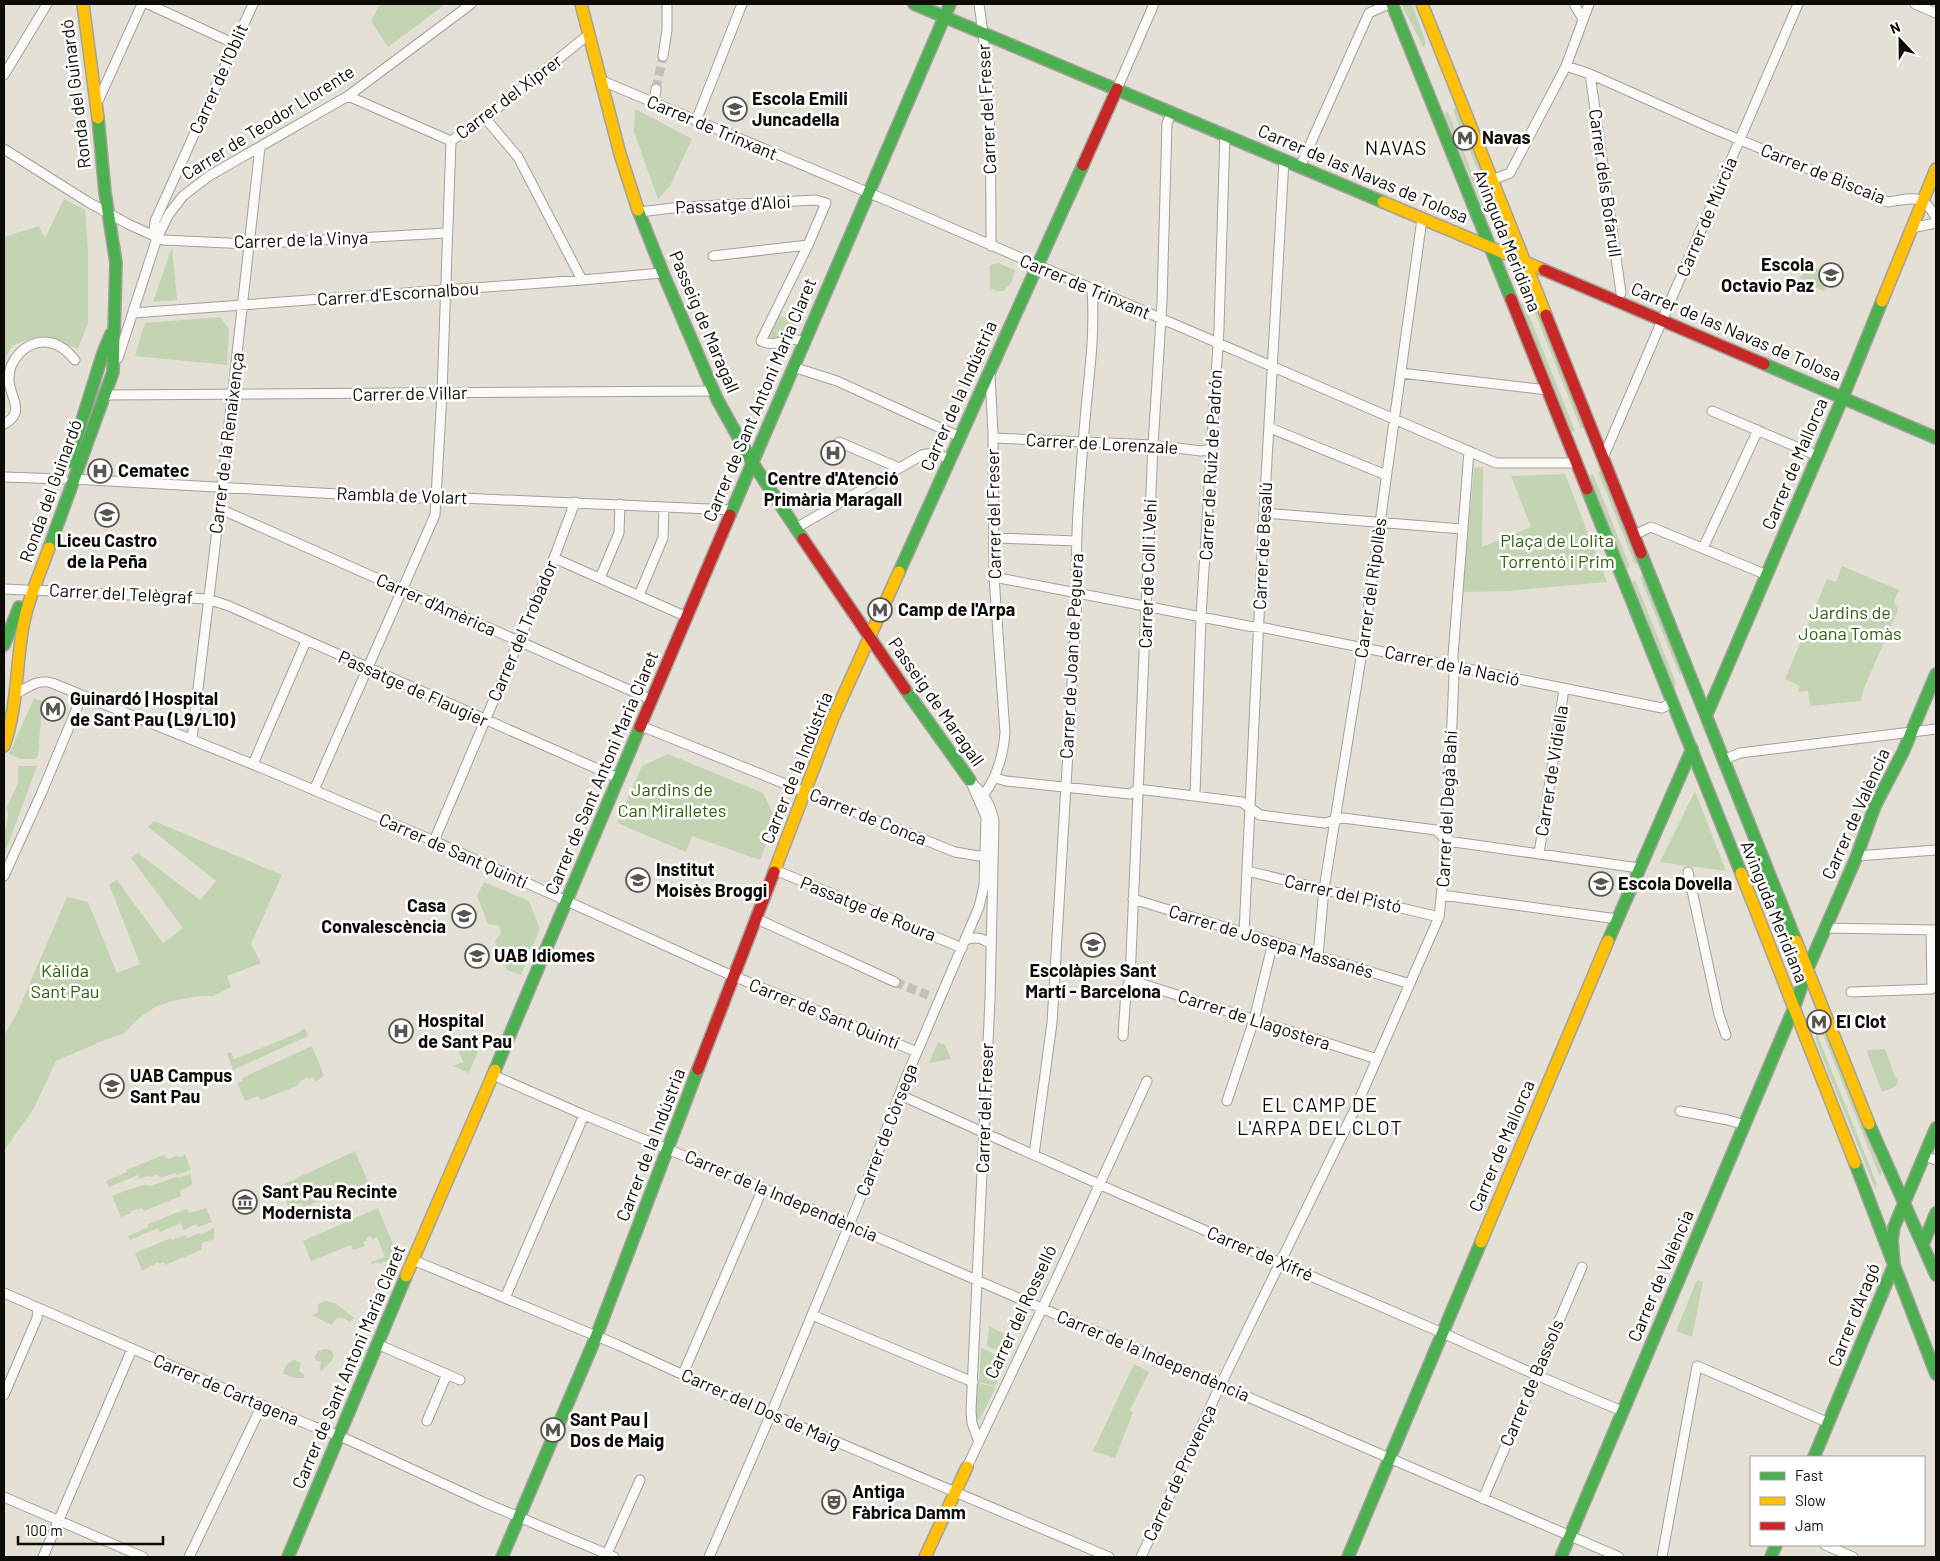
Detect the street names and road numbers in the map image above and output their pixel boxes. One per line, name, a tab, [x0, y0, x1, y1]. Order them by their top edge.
street label: Ronda del Guinardó	[55, 18, 95, 170]
street label: Carrer de l'Oblit	[184, 20, 252, 137]
street label: Carrer del Freser	[972, 43, 1000, 175]
street label: Carrer del Xiprer	[451, 49, 566, 143]
street label: Carrer de Teodor Llorente	[177, 60, 358, 184]
street label: Carrer de Trinxant	[644, 90, 781, 165]
street label: Carrer dels Bofarull	[1585, 107, 1627, 258]
street label: Carrer de las Navas de Tolosa	[1255, 119, 1472, 227]
street label: Carrer de Biscaia	[1758, 138, 1889, 208]
street label: Carrer de Múrcia	[1671, 153, 1741, 280]
street label: Avinguda Meridiana	[1469, 166, 1546, 315]
street label: Passatge d'Aloi	[675, 190, 791, 218]
street label: Carrer de la Vinya	[233, 226, 369, 252]
street label: Passeig de Maragall	[665, 247, 745, 396]
street label: Carrer de Trinxant	[1017, 249, 1154, 324]
street label: Carrer de Sant Antoni Maria Claret	[698, 274, 821, 525]
street label: Carrer d'Escornalbou	[316, 276, 480, 310]
street label: Carrer de las Navas de Tolosa	[1628, 277, 1845, 385]
street label: Carrer de la Indústria	[915, 317, 1001, 474]
street label: Carrer de la Renaixença	[204, 351, 248, 535]
street label: Carrer de Ruiz de Padrón	[1194, 369, 1226, 561]
street label: Carrer de Villar	[352, 381, 468, 405]
street label: Carrer de Mallorca	[1756, 394, 1832, 533]
street label: Ronda del Guinardó	[14, 416, 86, 565]
street label: Carrer de Lorenzale	[1025, 428, 1179, 458]
street label: Carrer del Freser	[981, 448, 1005, 580]
street label: Carrer de Besalú	[1248, 481, 1276, 611]
street label: Rambla de Volart	[336, 482, 468, 508]
street label: Carrer de Coll i Vehí	[1133, 499, 1161, 649]
street label: Carrer del Ripollès	[1349, 516, 1391, 659]
street label: Carrer de Joan de Peguera	[1055, 553, 1087, 759]
street label: Carrer del Trobador	[483, 557, 562, 704]
street label: Carrer d'Amèrica	[373, 568, 500, 640]
street label: Carrer del Telègraf	[49, 578, 193, 608]
street label: Passeig de Maragall	[884, 633, 989, 770]
street label: Carrer de la Nació	[1383, 640, 1522, 690]
street label: Passatge de Flaugier	[335, 645, 492, 731]
street label: Carrer de Sant Antoni Maria Claret	[540, 647, 663, 898]
street label: Carrer de la Indústria	[756, 688, 837, 847]
street label: Carrer de Vidiella	[1530, 704, 1572, 838]
street label: Carrer del Degà Bahí	[1431, 730, 1461, 888]
street label: Carrer de València	[1816, 745, 1894, 883]
street label: Carrer de Conca	[806, 783, 930, 850]
street label: Carrer de Sant Quintí	[376, 808, 531, 893]
street label: Avinguda Meridiana	[1736, 837, 1813, 986]
street label: Carrer del Pistó	[1282, 869, 1404, 917]
street label: Passatge de Roura	[797, 871, 939, 945]
street label: Carrer de Josepa Massanés	[1166, 899, 1376, 983]
street label: Carrer de Sant Quintí	[746, 973, 903, 1053]
street label: Carrer de Llagostera	[1175, 984, 1333, 1054]
street label: Carrer del Freser	[971, 1042, 997, 1174]
street label: Carrer de Còrsega	[851, 1060, 921, 1199]
street label: Carrer de la Indústria	[611, 1065, 689, 1224]
street label: Carrer de Mallorca	[1463, 1076, 1539, 1215]
street label: Carrer de la Independència	[682, 1144, 881, 1246]
street label: Carrer de València	[1622, 1206, 1698, 1345]
street label: Carrer de Xifré	[1204, 1221, 1317, 1285]
street label: Carrer de Sant Antoni Maria Claret	[287, 1241, 410, 1492]
street label: Carrer del Rosselló	[979, 1241, 1061, 1382]
street label: Carrer d'Aragó	[1822, 1260, 1884, 1370]
street label: Carrer de la Independència	[1054, 1304, 1253, 1406]
street label: Carrer de Bassols	[1494, 1316, 1568, 1449]
street label: Carrer de Cartagena	[150, 1348, 303, 1430]
street label: Carrer del Dos de Maig	[678, 1363, 845, 1453]
street label: Carrer de Provença	[1138, 1401, 1220, 1544]

